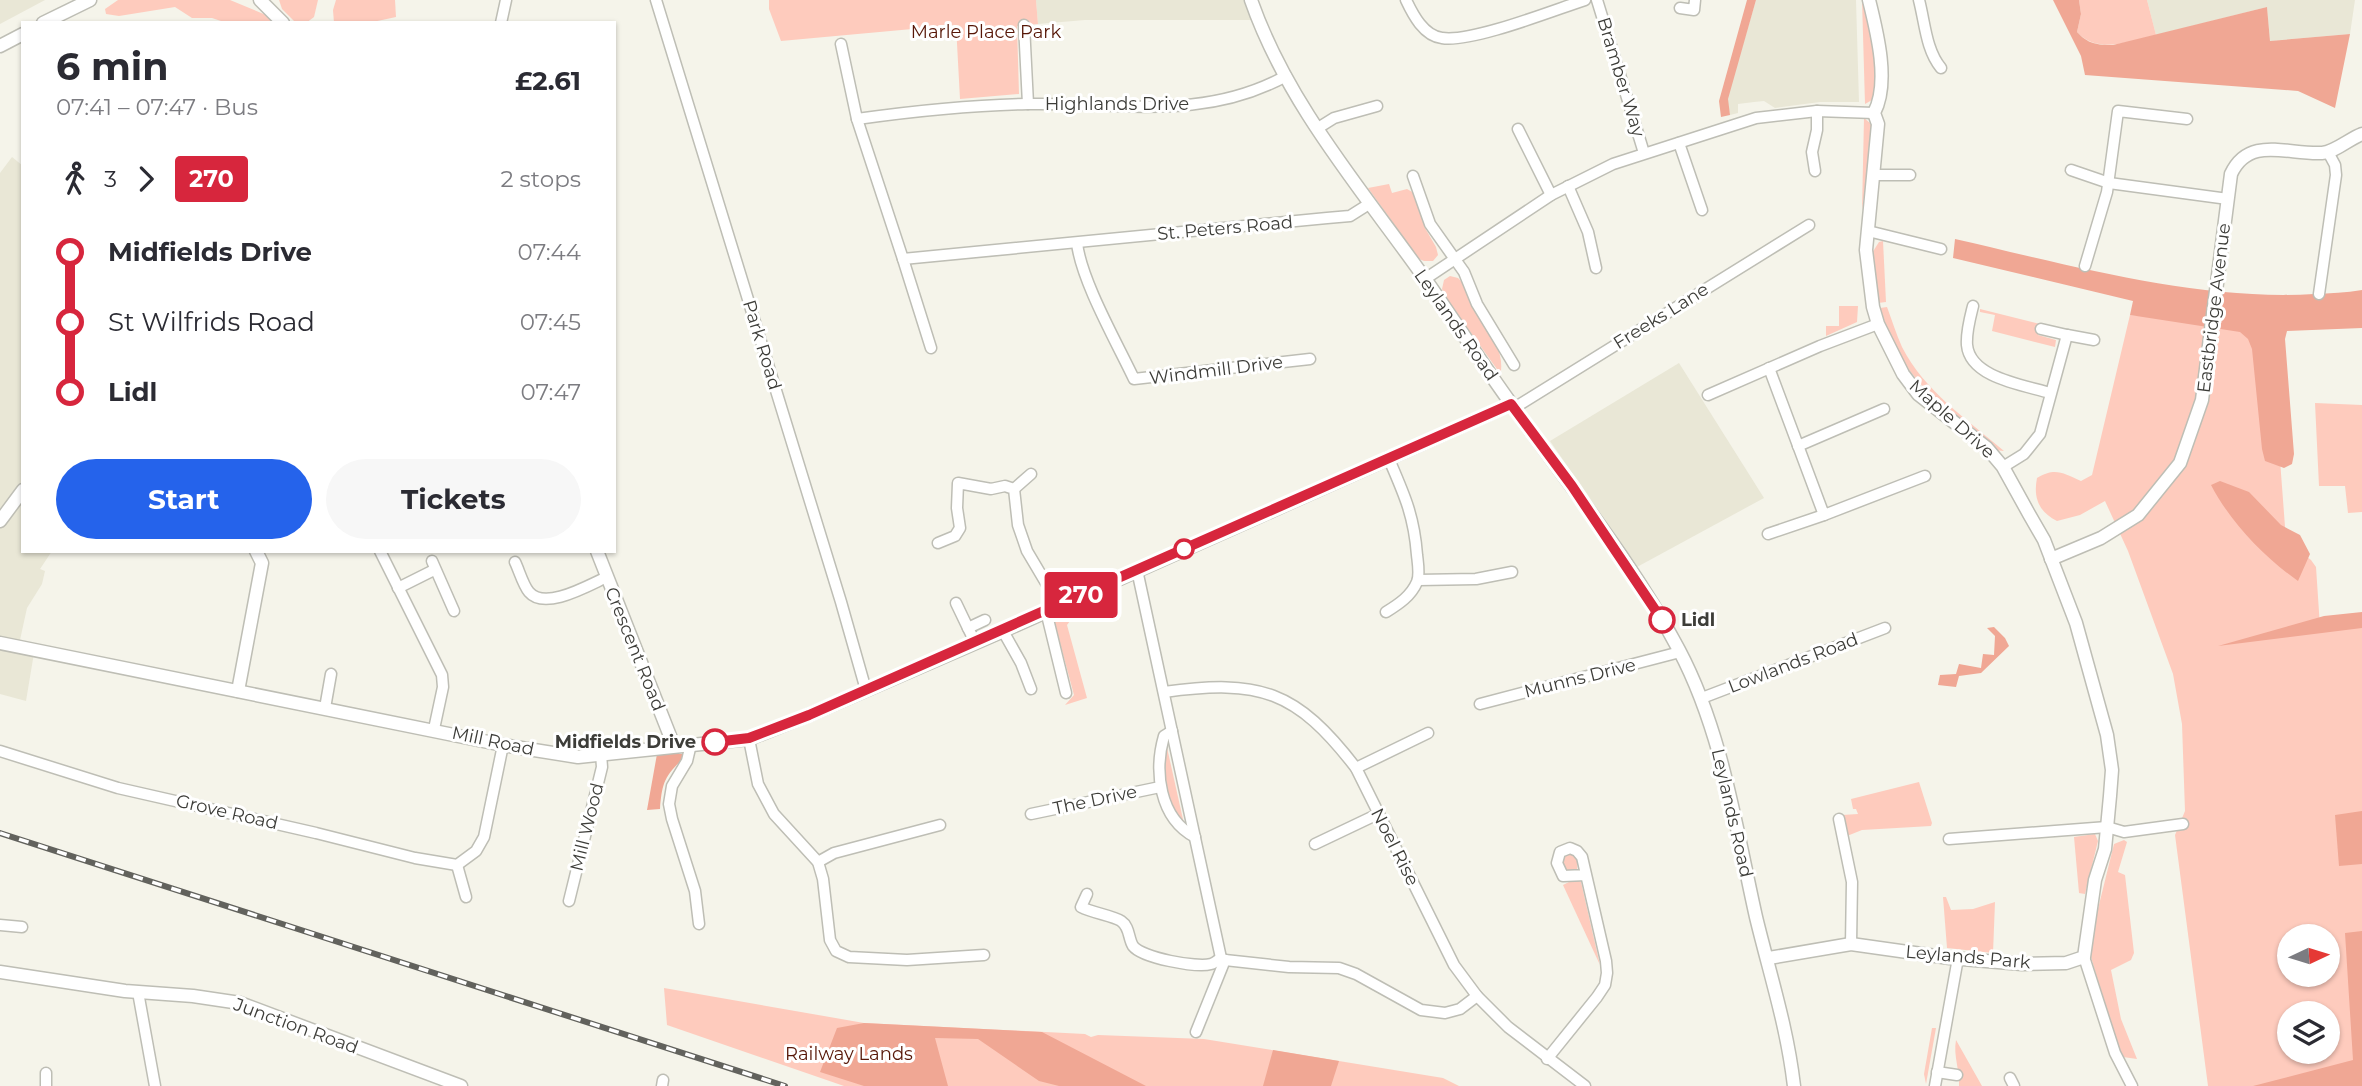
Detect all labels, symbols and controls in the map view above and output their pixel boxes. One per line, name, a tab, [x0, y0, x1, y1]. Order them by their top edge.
street label: Bramber Way	[1592, 15, 1650, 140]
park label: Marle Place Park	[911, 21, 1061, 43]
text: 6 min	[56, 43, 169, 90]
text: £2.61	[515, 65, 581, 97]
text: 07:41 – 07:47 · Bus	[56, 93, 258, 121]
street label: Highlands Drive	[1045, 93, 1189, 115]
icon: walk	[56, 160, 94, 198]
icon: forward	[127, 160, 165, 198]
text: 270	[189, 164, 234, 193]
text: 3	[104, 165, 117, 193]
text: 2 stops	[501, 165, 581, 193]
street label: St. Peters Road	[1156, 211, 1294, 245]
street label: Eastbridge Avenue	[2193, 222, 2235, 394]
text: Midfields Drive	[108, 236, 312, 268]
text: 07:44	[518, 238, 581, 266]
street label: Leylands Road	[1409, 265, 1503, 385]
street label: Freeks Lane	[1609, 278, 1713, 354]
street label: Park Road	[738, 297, 786, 393]
text: St Wilfrids Road	[108, 306, 315, 338]
text: 07:45	[520, 308, 581, 336]
street label: Windmill Drive	[1148, 351, 1284, 389]
street label: Maple Drive	[1905, 375, 1999, 463]
text: Lidl	[108, 376, 157, 408]
text: 07:47	[520, 378, 581, 406]
button: Start	[56, 459, 312, 539]
button: Tickets	[326, 459, 581, 539]
unlabelled marker	[1174, 539, 1194, 559]
line badge: 270	[1041, 572, 1121, 618]
text: 270	[1059, 580, 1103, 609]
street label: Crescent Road	[600, 584, 670, 714]
marker: Lidl	[1649, 607, 1675, 633]
place label: Lidl	[1681, 609, 1715, 631]
street label: Lowlands Road	[1725, 628, 1861, 698]
street label: Munns Drive	[1522, 653, 1638, 702]
street label: Mill Road	[450, 722, 536, 760]
marker: Midfields Drive	[702, 729, 728, 755]
place label: Midfields Drive	[555, 731, 696, 753]
street label: Leylands Road	[1707, 747, 1757, 879]
street label: The Drive	[1051, 780, 1139, 820]
street label: Mill Wood	[565, 781, 609, 873]
street label: Grove Road	[174, 790, 280, 834]
street label: Noel Rise	[1366, 805, 1424, 889]
north arrow	[2277, 924, 2340, 987]
map controls	[2277, 924, 2340, 1064]
street label: Leylands Park	[1905, 941, 2032, 973]
street label: Junction Road	[230, 993, 361, 1059]
button: layers	[2277, 1001, 2340, 1064]
park label: Railway Lands	[785, 1043, 913, 1065]

